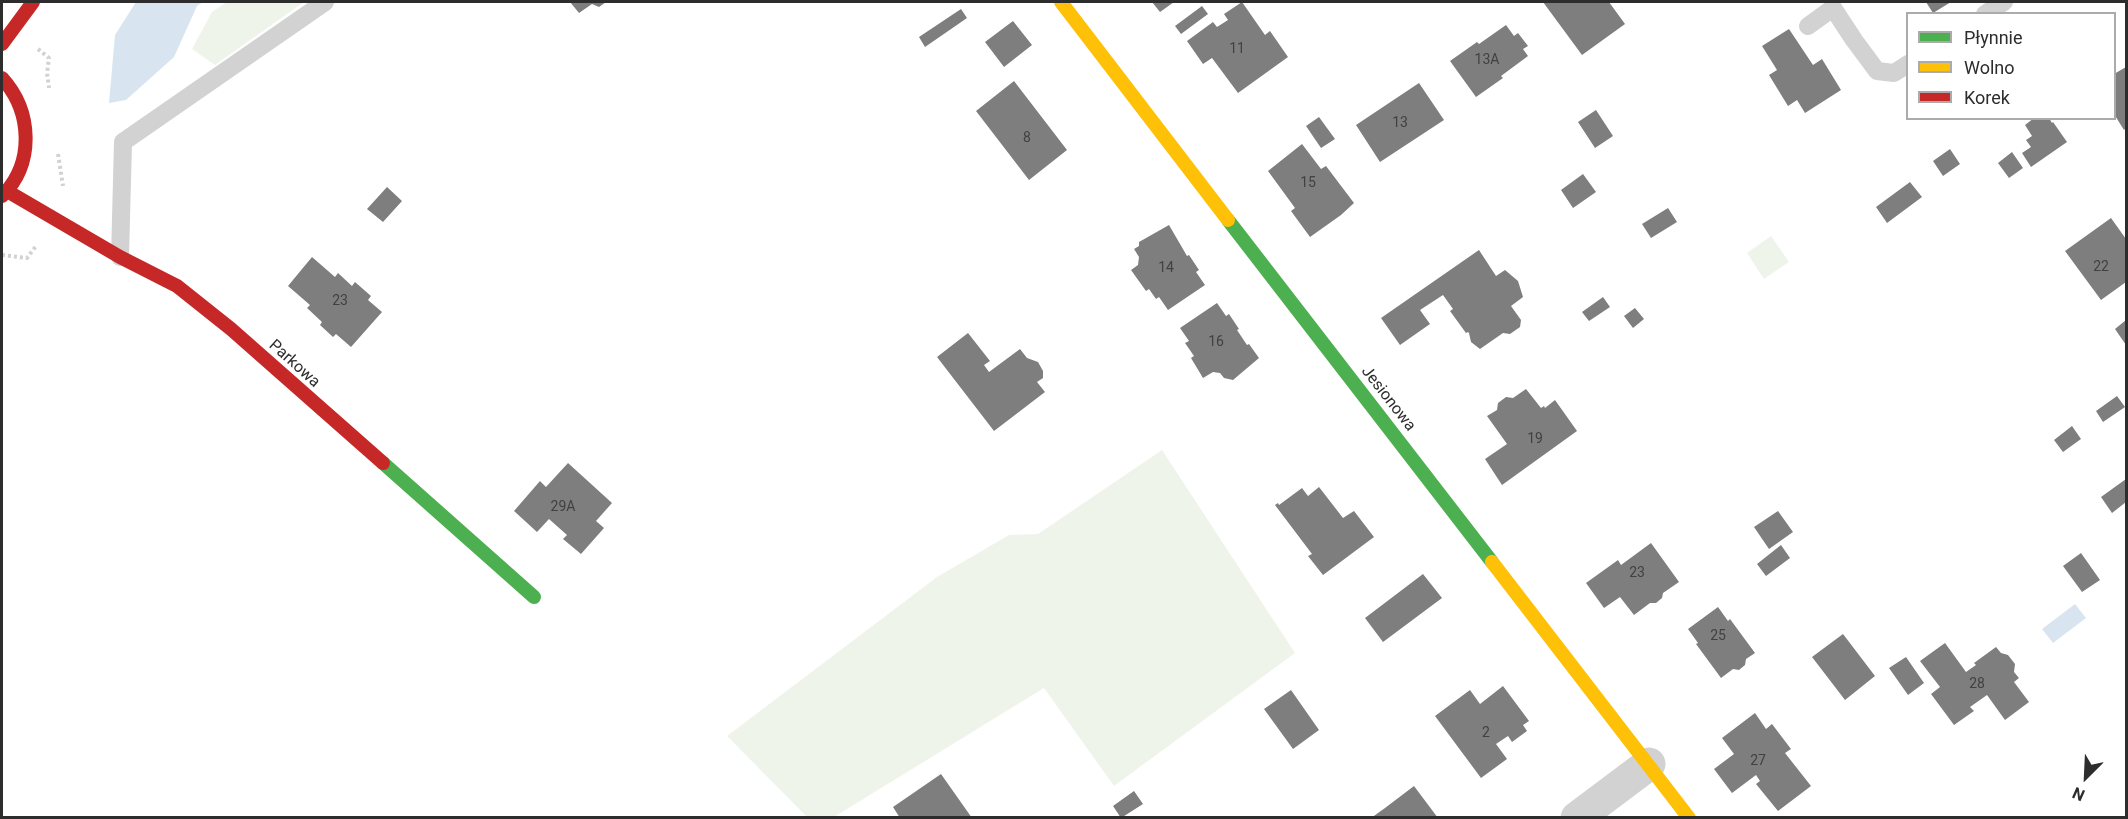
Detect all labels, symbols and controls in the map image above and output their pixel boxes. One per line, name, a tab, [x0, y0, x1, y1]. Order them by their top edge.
legend	[1906, 12, 2116, 120]
text: Płynnie	[1964, 27, 2023, 48]
house number: 11	[1229, 41, 1245, 57]
house number: 13A	[1475, 52, 1499, 68]
text: Wolno	[1964, 57, 2015, 78]
text: Korek	[1964, 87, 2010, 108]
house number: 13	[1392, 115, 1408, 131]
house number: 8	[1023, 130, 1031, 146]
house number: 15	[1300, 175, 1316, 191]
house number: 22	[2093, 259, 2109, 275]
house number: 14	[1158, 260, 1174, 276]
house number: 23	[332, 293, 348, 309]
house number: 16	[1208, 334, 1224, 350]
street label: Parkowa	[265, 336, 323, 392]
street label: Jesionowa	[1357, 363, 1419, 435]
house number: 19	[1527, 431, 1543, 447]
house number: 29A	[551, 499, 575, 515]
house number: 23	[1629, 565, 1645, 581]
house number: 25	[1710, 628, 1726, 644]
house number: 28	[1969, 676, 1985, 692]
house number: 2	[1482, 725, 1490, 741]
north arrow	[2056, 747, 2116, 807]
house number: 27	[1750, 753, 1766, 769]
text: N	[2069, 783, 2088, 805]

